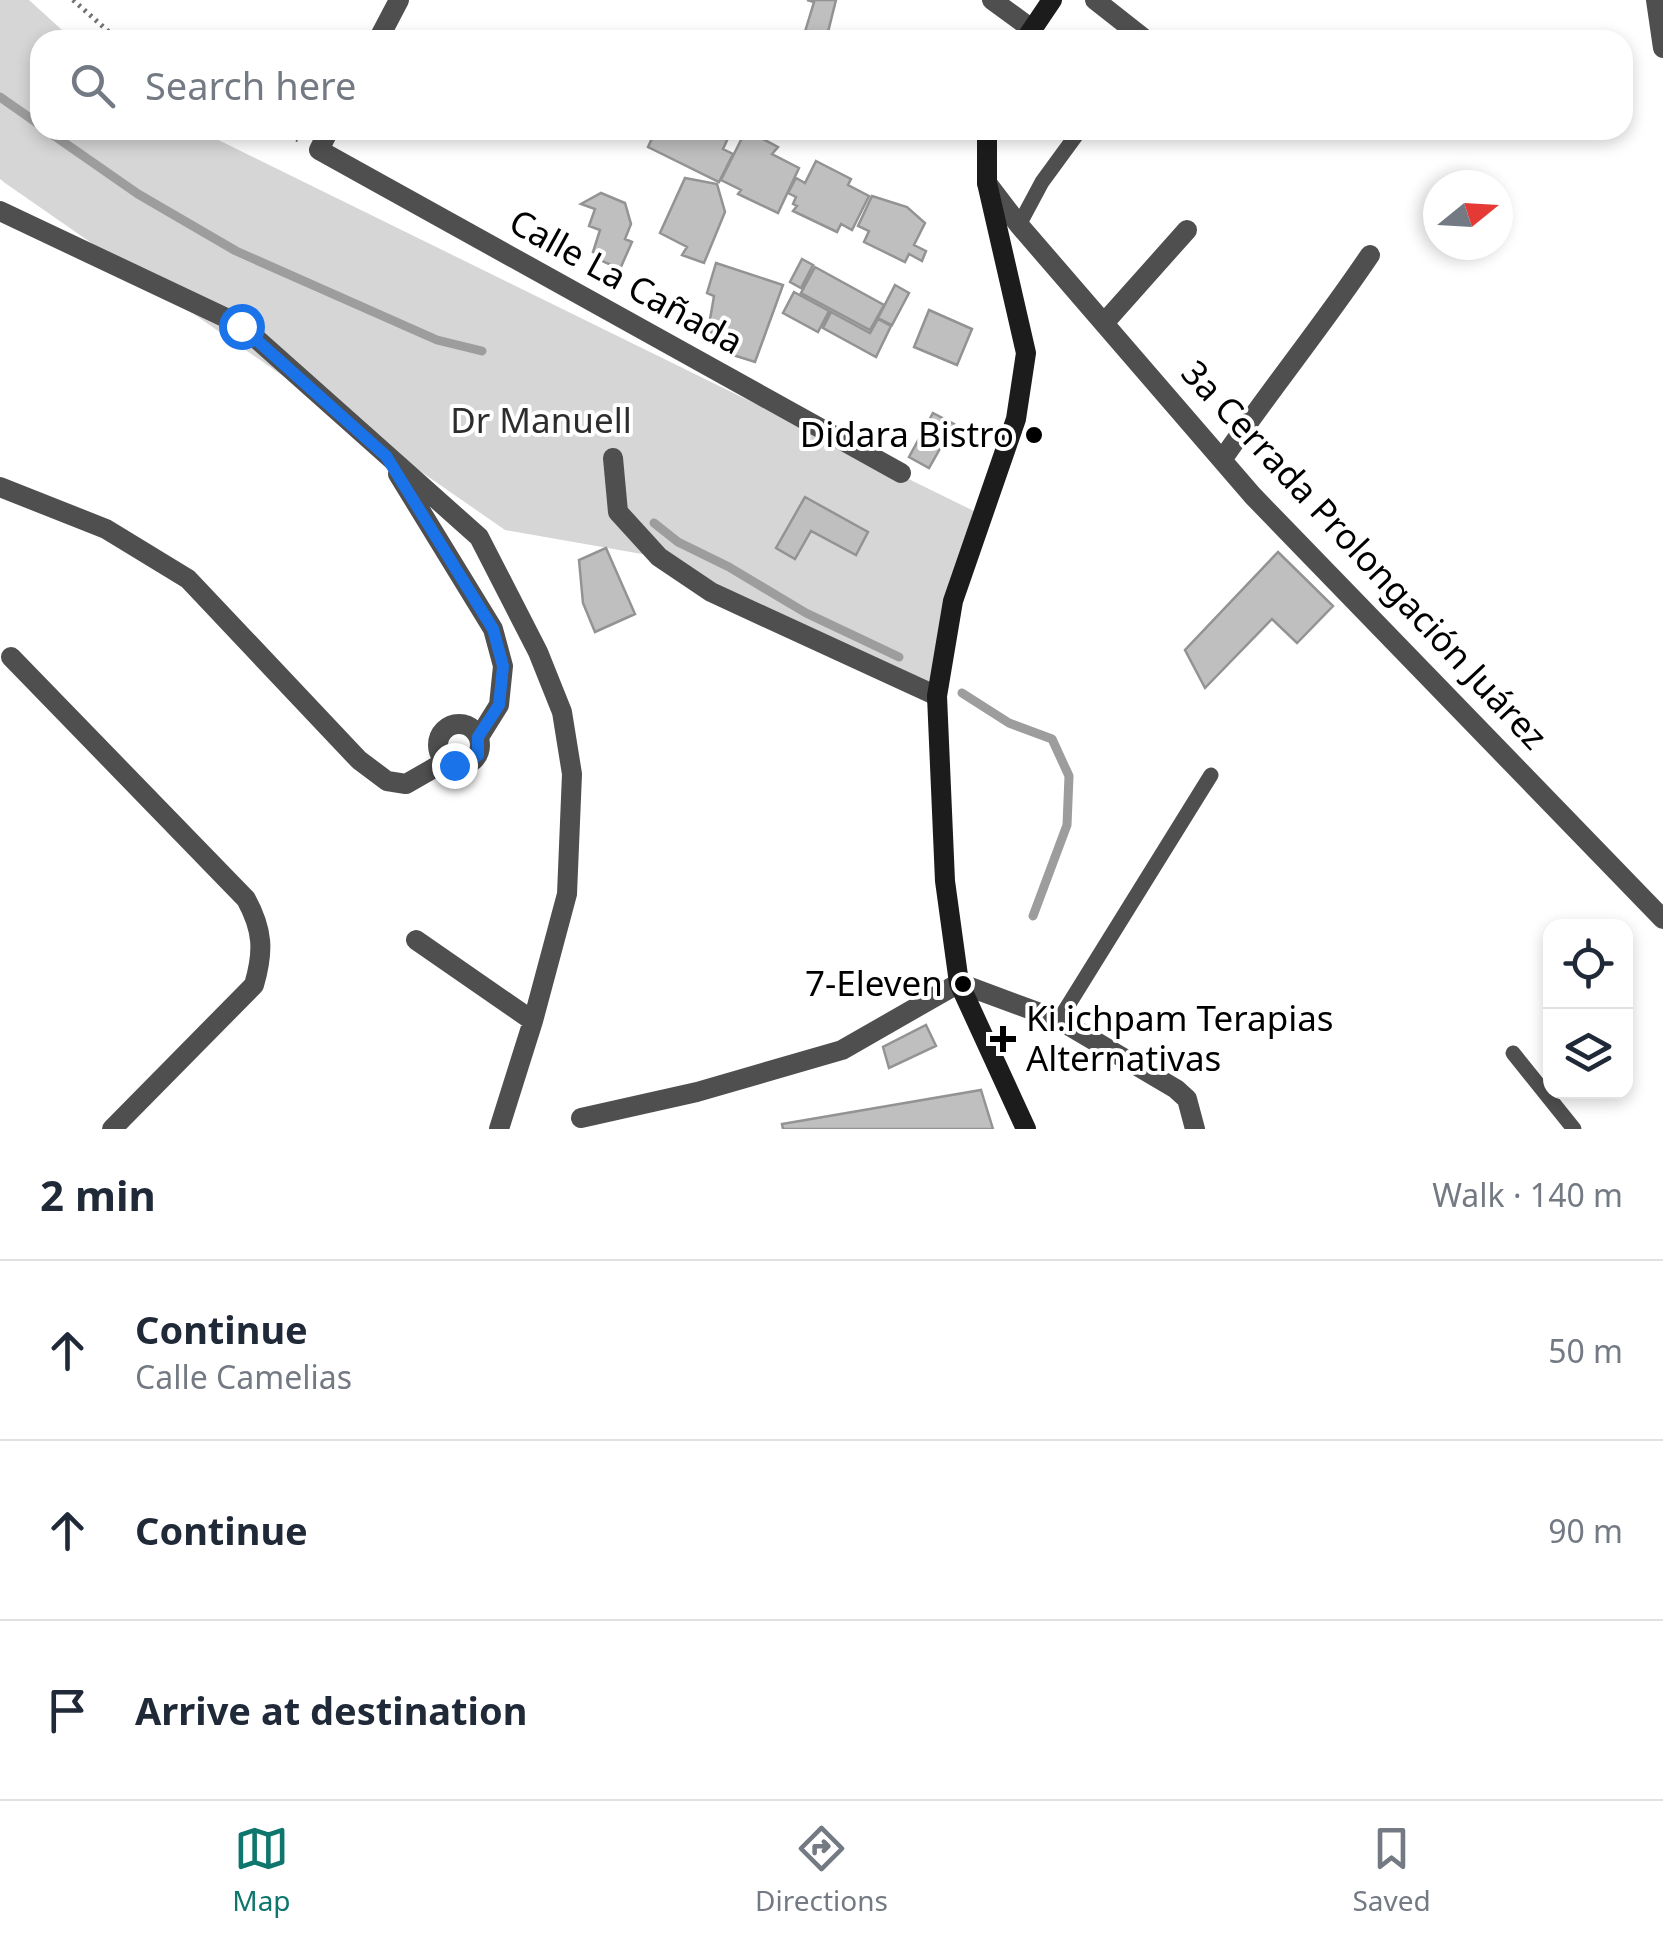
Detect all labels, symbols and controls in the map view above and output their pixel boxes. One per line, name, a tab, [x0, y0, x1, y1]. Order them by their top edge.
search box	[30, 30, 1633, 140]
icon: search	[65, 58, 120, 113]
text: Search here	[145, 59, 356, 111]
north arrow	[1423, 170, 1513, 260]
street label: Calle La Cañada	[502, 197, 752, 364]
route start	[219, 304, 265, 350]
street label: 3a Cerrada Prolongación Juárez	[1172, 349, 1558, 759]
park label: Dr Manuell	[450, 396, 632, 443]
place label: Didara Bistro	[800, 410, 1014, 457]
marker: Didara Bistro	[1023, 424, 1045, 446]
route end	[432, 743, 478, 789]
map controls	[1543, 919, 1633, 1099]
button: locate	[1543, 919, 1633, 1009]
place label: 7-Eleven	[805, 959, 943, 1006]
marker: 7-Eleven	[952, 973, 974, 995]
place label: Ki.ichpam Terapias Alternativas	[1026, 994, 1334, 1081]
button: layers	[1543, 1009, 1633, 1099]
marker: Ki.ichpam Terapias Alternativas	[990, 1026, 1016, 1052]
text: 2 min	[40, 1166, 156, 1223]
text: Walk · 140 m	[1432, 1173, 1623, 1216]
text: Continue	[135, 1303, 308, 1355]
icon: ahead	[40, 1323, 95, 1378]
text: 50 m	[1548, 1329, 1623, 1372]
text: Calle Camelias	[135, 1355, 352, 1398]
icon: ahead	[40, 1503, 95, 1558]
text: Continue	[135, 1504, 308, 1556]
text: 90 m	[1548, 1509, 1623, 1552]
icon: arrive	[40, 1683, 95, 1738]
text: Arrive at destination	[135, 1684, 527, 1736]
tab: Map	[232, 1821, 291, 1919]
tab: Directions	[755, 1821, 888, 1919]
tab: Saved	[1352, 1821, 1431, 1919]

